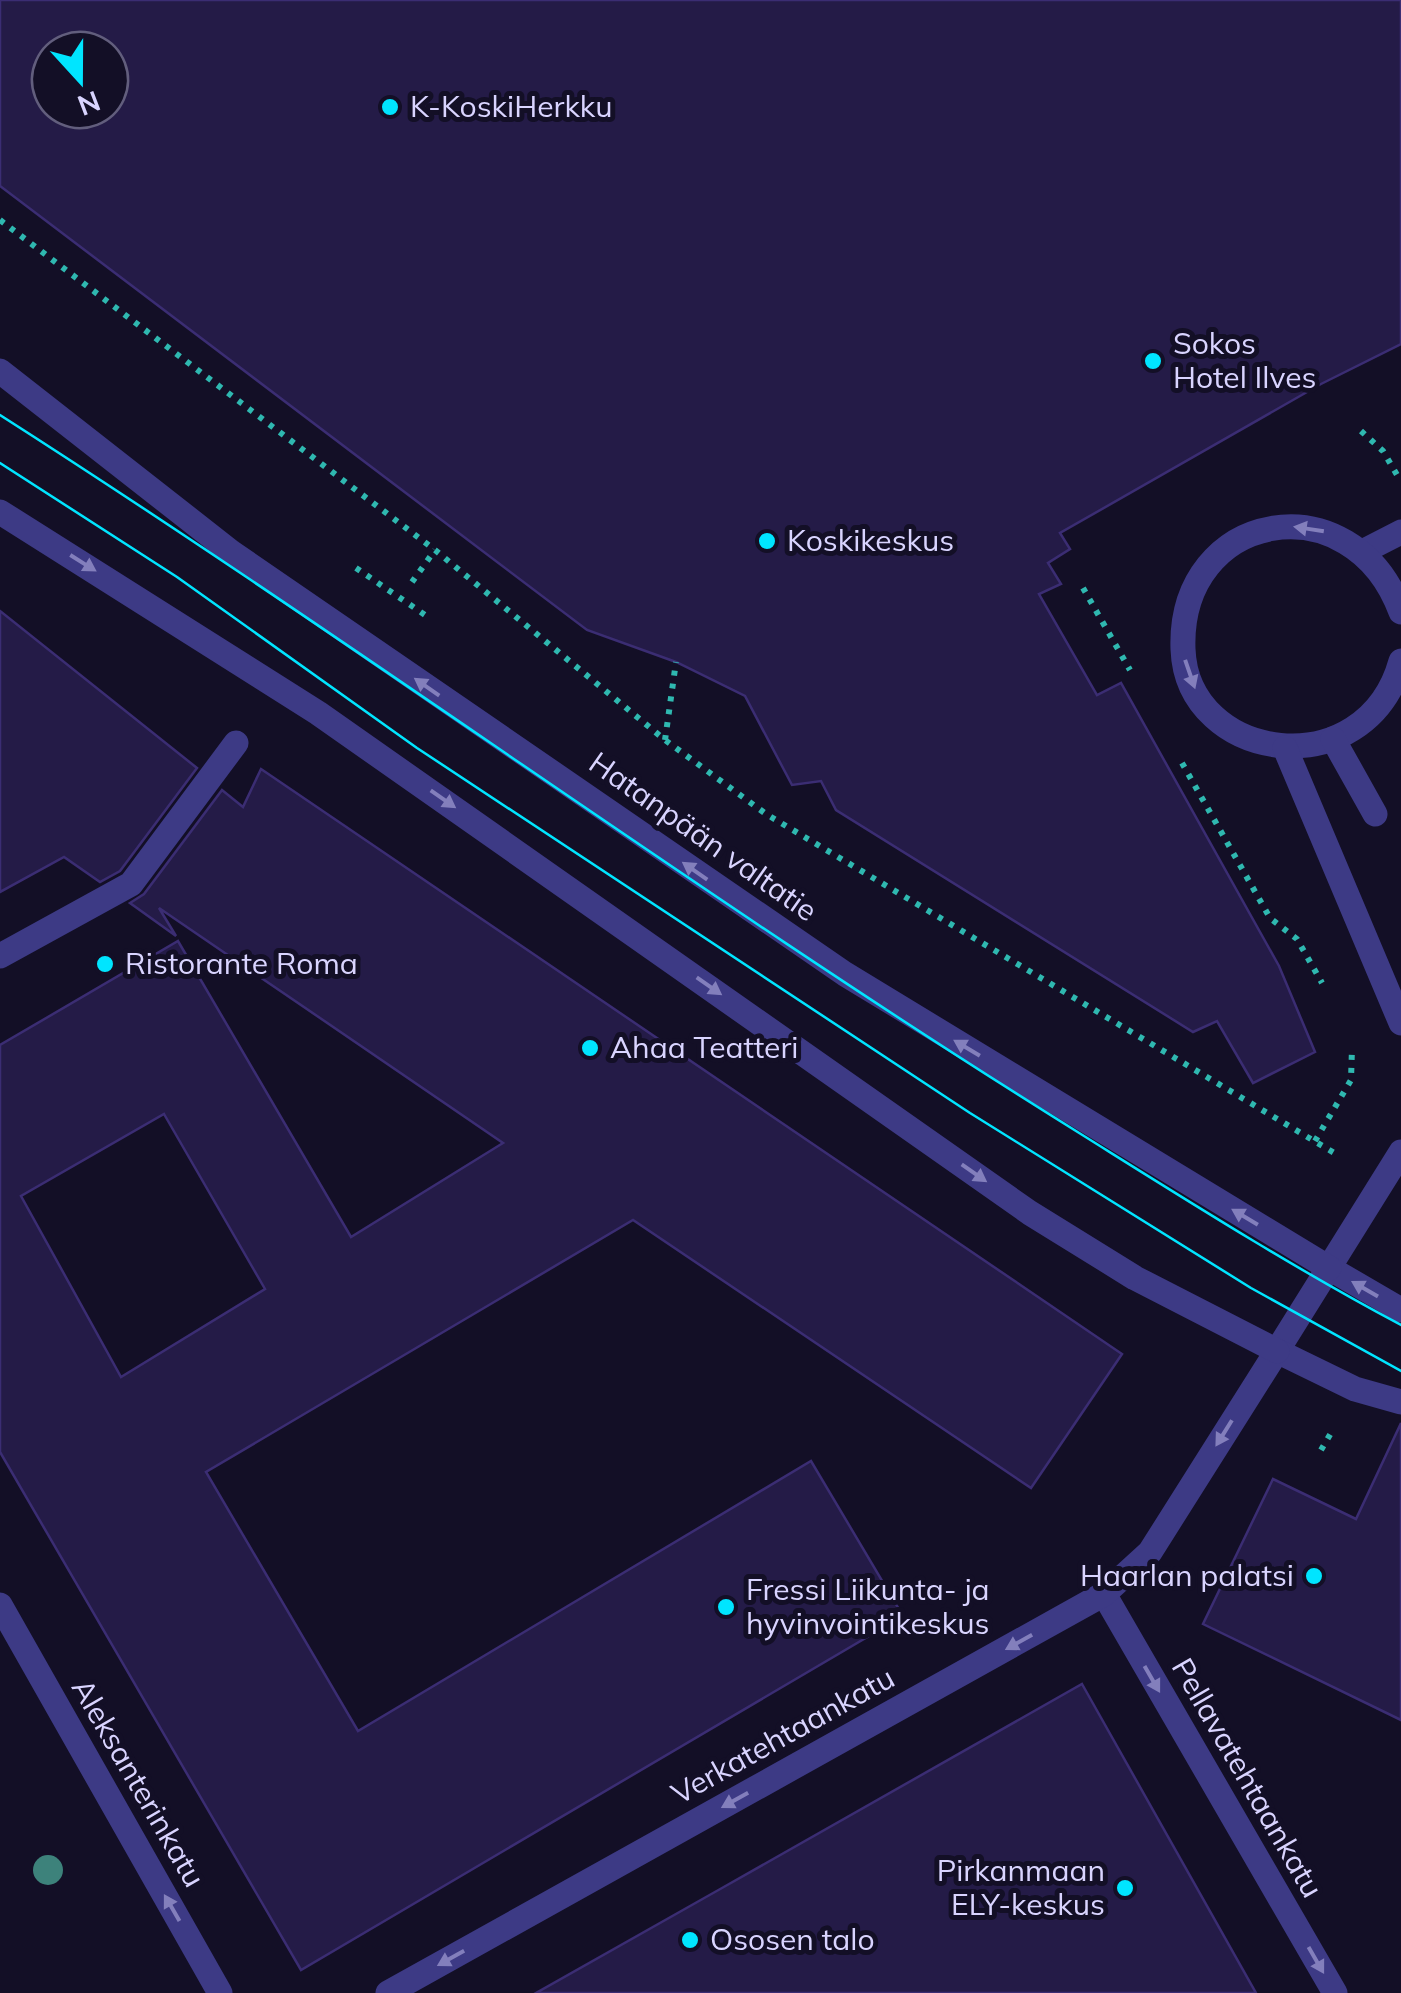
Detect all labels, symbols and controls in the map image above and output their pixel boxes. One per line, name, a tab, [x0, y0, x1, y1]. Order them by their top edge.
north arrow	[30, 30, 130, 130]
text: N	[73, 84, 105, 124]
place label: K-KoskiHerkku	[410, 87, 613, 125]
marker: K-KoskiHerkku	[379, 96, 401, 118]
place label: Sokos Hotel Ilves	[1173, 324, 1316, 396]
marker: Sokos Hotel Ilves	[1142, 350, 1164, 372]
one-way arrow	[1293, 520, 1325, 536]
place label: Koskikeskus	[787, 521, 954, 559]
marker: Koskikeskus	[756, 530, 778, 552]
one-way arrow	[69, 554, 97, 571]
one-way arrow	[1183, 660, 1198, 690]
one-way arrow	[414, 678, 441, 697]
street label: Hatanpään valtatie	[582, 743, 825, 929]
one-way arrow	[429, 789, 456, 808]
one-way arrow	[682, 862, 709, 881]
place label: Ristorante Roma	[125, 944, 358, 982]
marker: Ristorante Roma	[94, 953, 116, 975]
one-way arrow	[695, 976, 722, 995]
place label: Ahaa Teatteri	[610, 1028, 798, 1066]
marker: Ahaa Teatteri	[579, 1037, 601, 1059]
one-way arrow	[954, 1039, 981, 1058]
one-way arrow	[961, 1163, 987, 1182]
one-way arrow	[1231, 1209, 1259, 1226]
one-way arrow	[1351, 1280, 1379, 1298]
one-way arrow	[1216, 1419, 1233, 1447]
place label: Haarlan palatsi	[1080, 1556, 1294, 1594]
marker: Haarlan palatsi	[1303, 1565, 1325, 1587]
place label: Fressi Liikunta- ja hyvinvointikeskus	[746, 1570, 990, 1642]
marker: Fressi Liikunta- ja hyvinvointikeskus	[715, 1596, 737, 1618]
one-way arrow	[1005, 1632, 1033, 1650]
street label: Pellavatehtaankatu	[1164, 1651, 1332, 1904]
street label: Verkatehtaankatu	[664, 1658, 901, 1812]
one-way arrow	[1143, 1665, 1160, 1693]
street label: Aleksanterinkatu	[64, 1671, 214, 1894]
one-way arrow	[721, 1790, 749, 1808]
place label: Pirkanmaan ELY-keskus	[937, 1851, 1105, 1923]
marker: Pirkanmaan ELY-keskus	[1114, 1877, 1136, 1899]
one-way arrow	[164, 1894, 182, 1922]
place label: Ososen talo	[710, 1920, 875, 1958]
marker: Ososen talo	[679, 1929, 701, 1951]
one-way arrow	[1306, 1946, 1324, 1974]
one-way arrow	[437, 1948, 465, 1966]

